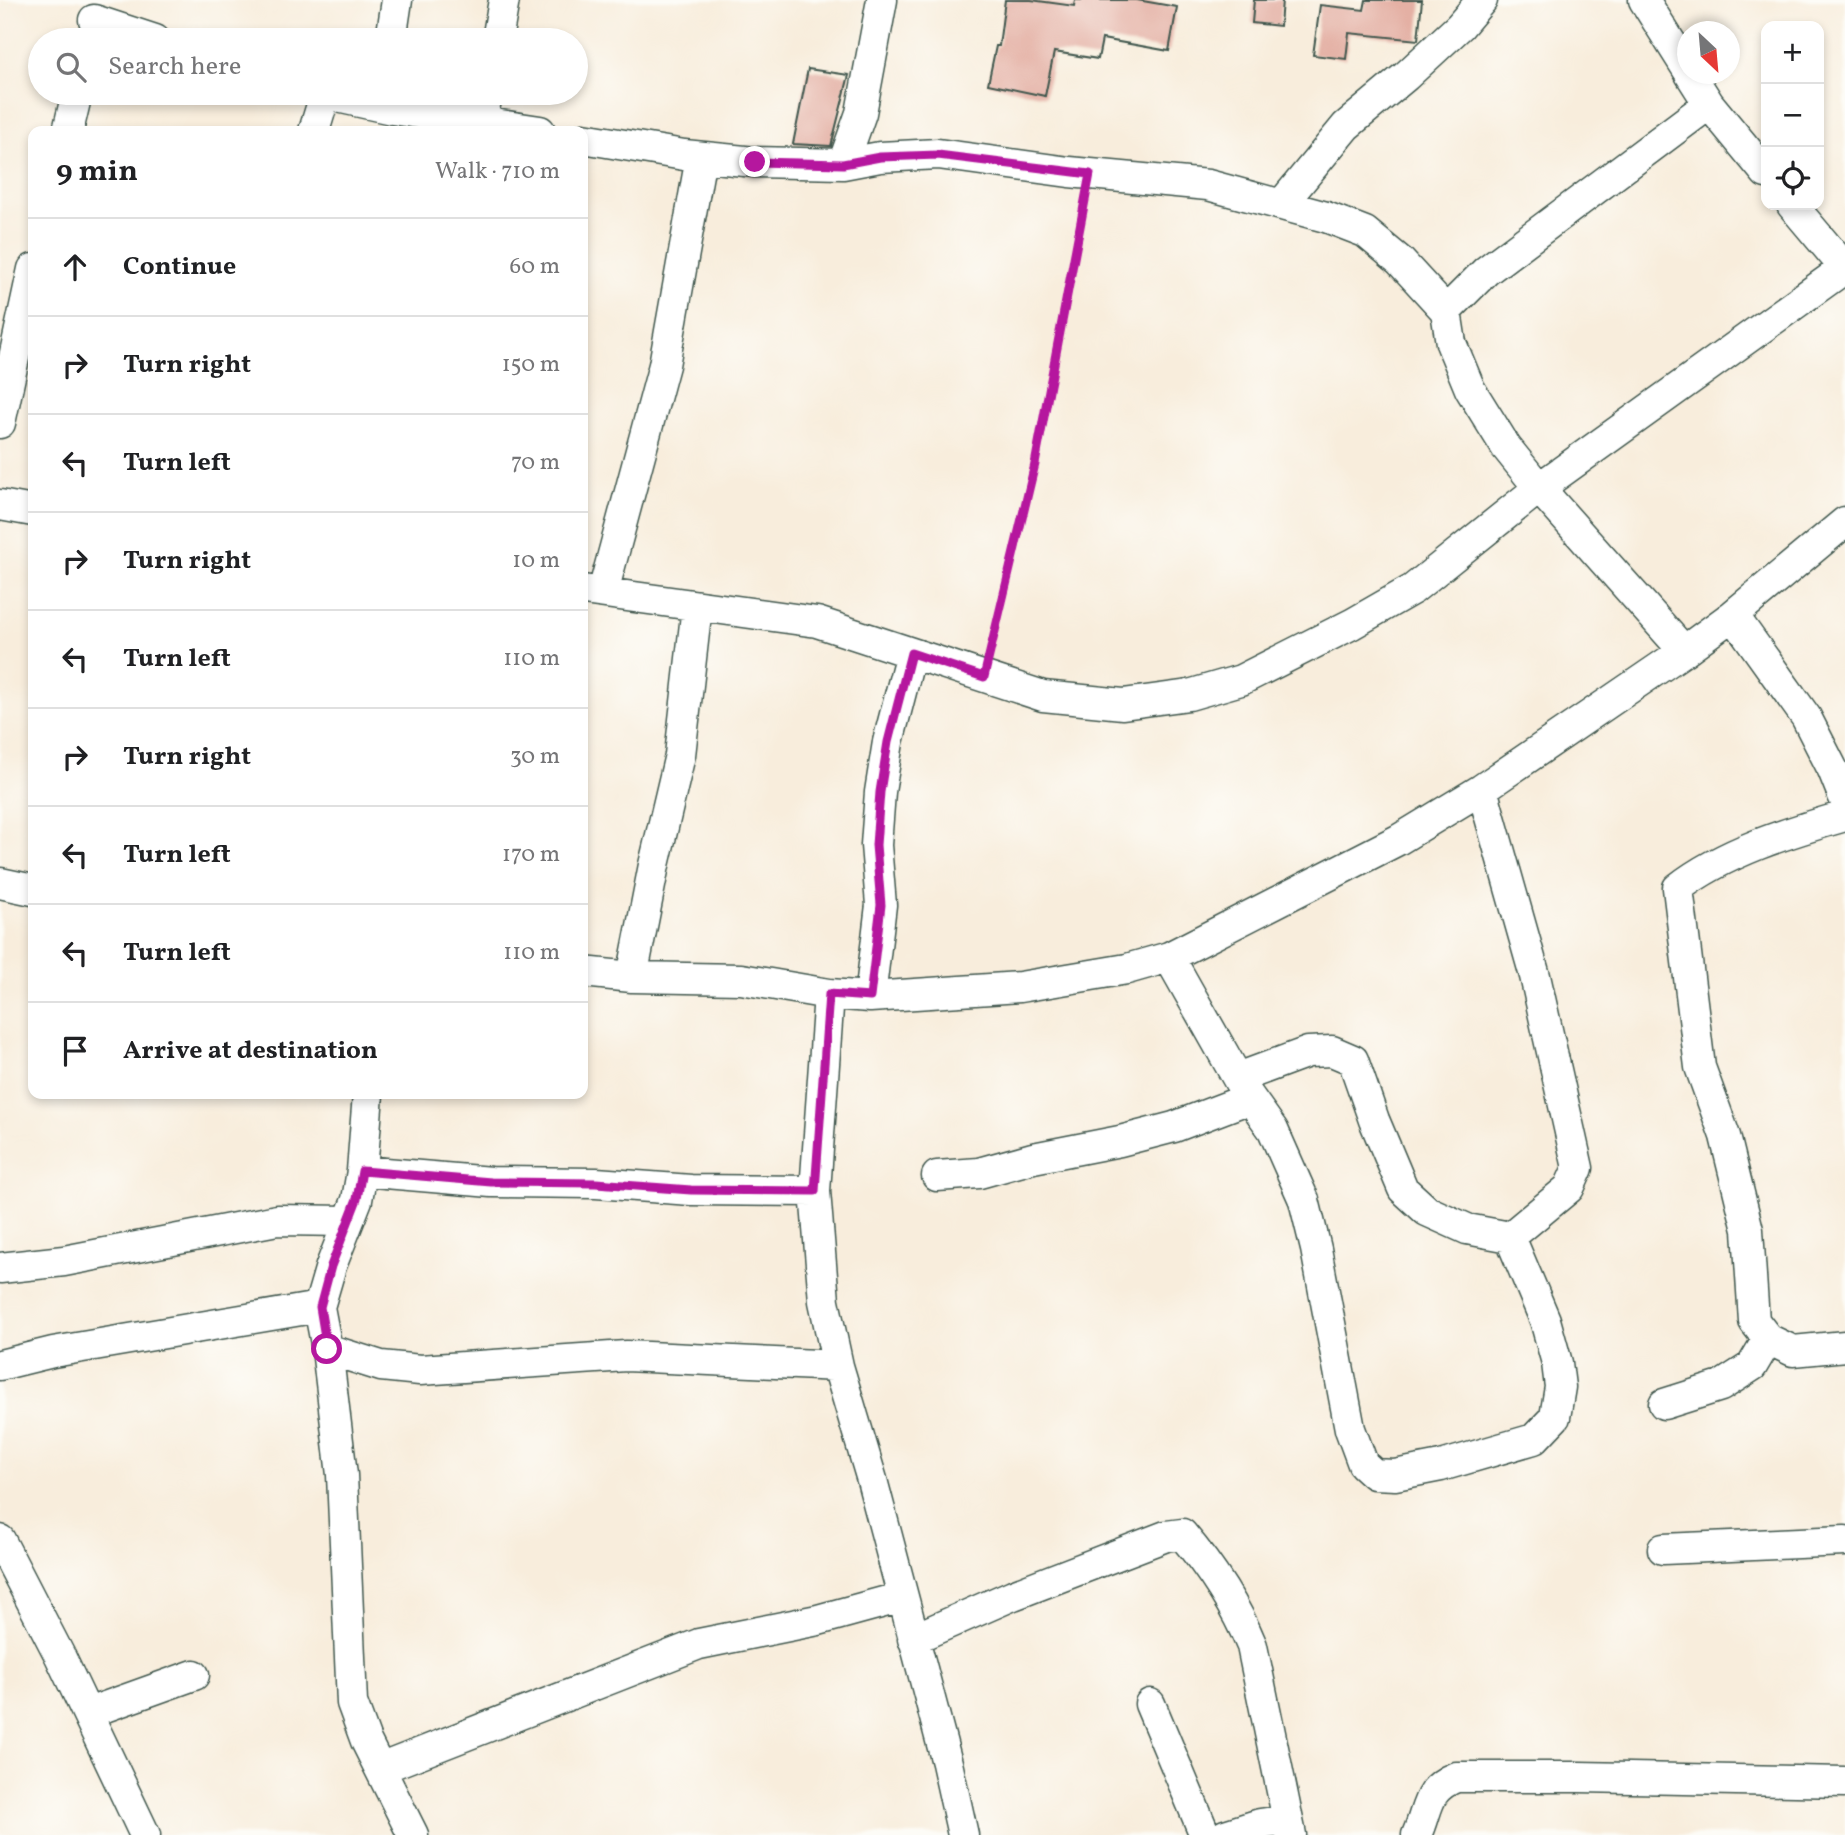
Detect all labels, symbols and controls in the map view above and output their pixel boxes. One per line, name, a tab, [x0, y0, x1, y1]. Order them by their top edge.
north arrow	[1677, 21, 1740, 84]
map controls	[1761, 21, 1824, 210]
button: +	[1761, 21, 1824, 84]
search box	[28, 28, 588, 105]
icon: search	[52, 48, 90, 86]
text: Search here	[108, 49, 241, 85]
button: −	[1761, 84, 1824, 147]
route end	[739, 146, 770, 177]
button: locate	[1761, 147, 1824, 210]
text: 9 min	[56, 151, 138, 193]
text: Walk · 710 m	[435, 156, 560, 188]
icon: ahead	[56, 248, 94, 286]
text: Continue	[123, 249, 236, 285]
text: 60 m	[510, 251, 560, 283]
icon: right	[56, 346, 94, 384]
text: Turn right	[123, 347, 251, 383]
text: 150 m	[502, 349, 560, 381]
icon: left	[56, 444, 94, 482]
text: Turn left	[123, 445, 231, 481]
text: 70 m	[511, 447, 560, 479]
icon: right	[56, 542, 94, 580]
text: Turn right	[123, 543, 251, 579]
text: 10 m	[512, 545, 560, 577]
icon: left	[56, 640, 94, 678]
text: Turn left	[123, 641, 231, 677]
text: 110 m	[503, 643, 560, 675]
icon: right	[56, 738, 94, 776]
text: Turn right	[123, 739, 251, 775]
text: 30 m	[510, 741, 560, 773]
icon: left	[56, 836, 94, 874]
text: Turn left	[123, 837, 231, 873]
text: 170 m	[502, 839, 560, 871]
icon: left	[56, 934, 94, 972]
text: Turn left	[123, 935, 231, 971]
text: 110 m	[503, 937, 560, 969]
icon: arrive	[56, 1032, 94, 1070]
text: Arrive at destination	[123, 1033, 378, 1069]
route start	[311, 1333, 342, 1364]

